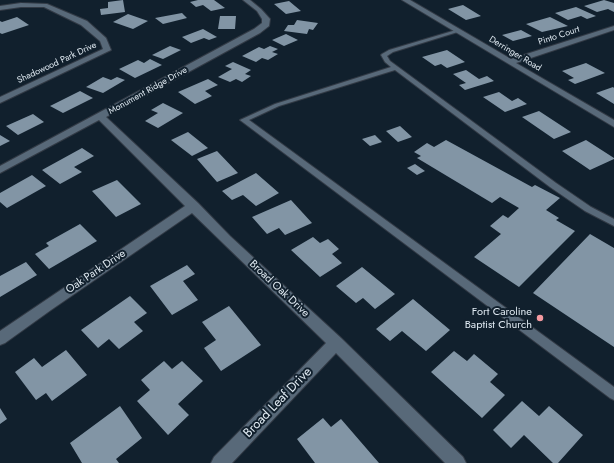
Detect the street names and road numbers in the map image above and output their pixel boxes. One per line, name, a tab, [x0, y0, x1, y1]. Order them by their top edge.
street label: Pinto Court	[537, 24, 581, 48]
street label: Derringer Road	[487, 34, 543, 74]
street label: Shadowood Park Drive	[16, 40, 98, 86]
street label: Monument Ridge Drive	[107, 65, 189, 117]
street label: Oak Park Drive	[64, 247, 128, 297]
street label: Broad Oak Drive	[246, 258, 312, 320]
street label: Broad Leaf Drive	[241, 365, 315, 441]

